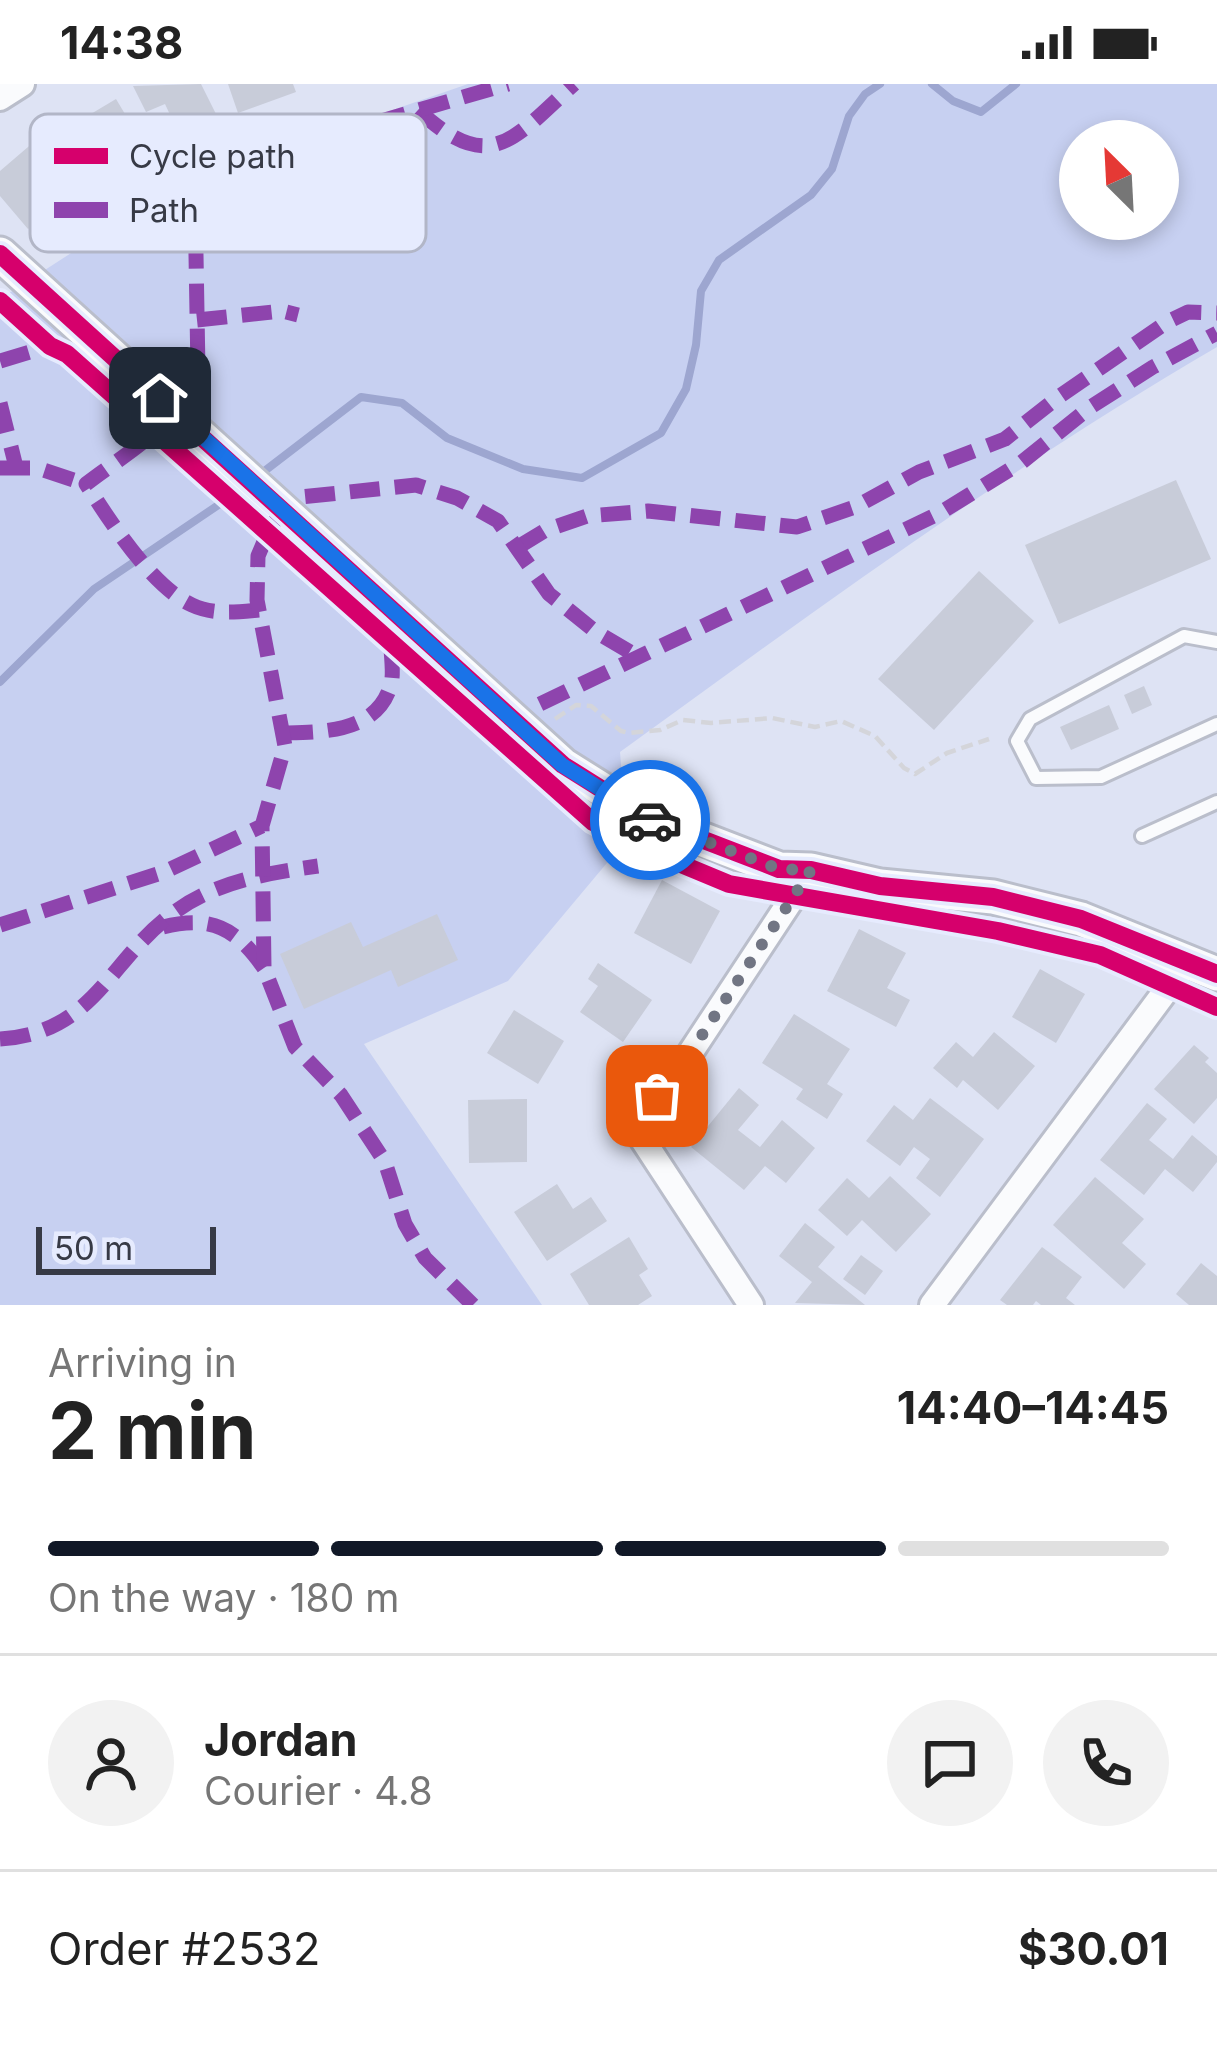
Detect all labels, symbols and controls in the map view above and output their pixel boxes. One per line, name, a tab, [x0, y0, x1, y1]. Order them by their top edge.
text: 14:38	[60, 15, 183, 70]
legend	[30, 114, 426, 252]
north arrow	[1059, 120, 1179, 240]
map controls	[1059, 120, 1179, 240]
text: Cycle path	[129, 136, 296, 176]
text: Path	[129, 190, 199, 230]
pin	[109, 347, 211, 449]
icon: home	[127, 365, 193, 431]
courier	[590, 760, 710, 880]
icon: car	[617, 787, 683, 853]
pin	[606, 1045, 708, 1147]
icon: bag	[624, 1063, 690, 1129]
scale bar	[36, 1221, 216, 1274]
text: 50 m	[54, 1228, 133, 1268]
text: Arriving in	[48, 1339, 237, 1386]
text: 14:40–14:45	[897, 1380, 1169, 1435]
text: 2 min	[48, 1383, 256, 1478]
text: On the way · 180 m	[48, 1574, 399, 1621]
button: person	[48, 1700, 174, 1826]
button: chat	[887, 1700, 1013, 1826]
button: phone	[1043, 1700, 1169, 1826]
text: Jordan	[204, 1712, 358, 1767]
text: Courier · 4.8	[204, 1767, 433, 1814]
text: Order #2532	[48, 1921, 321, 1976]
text: $30.01	[1018, 1921, 1169, 1976]

